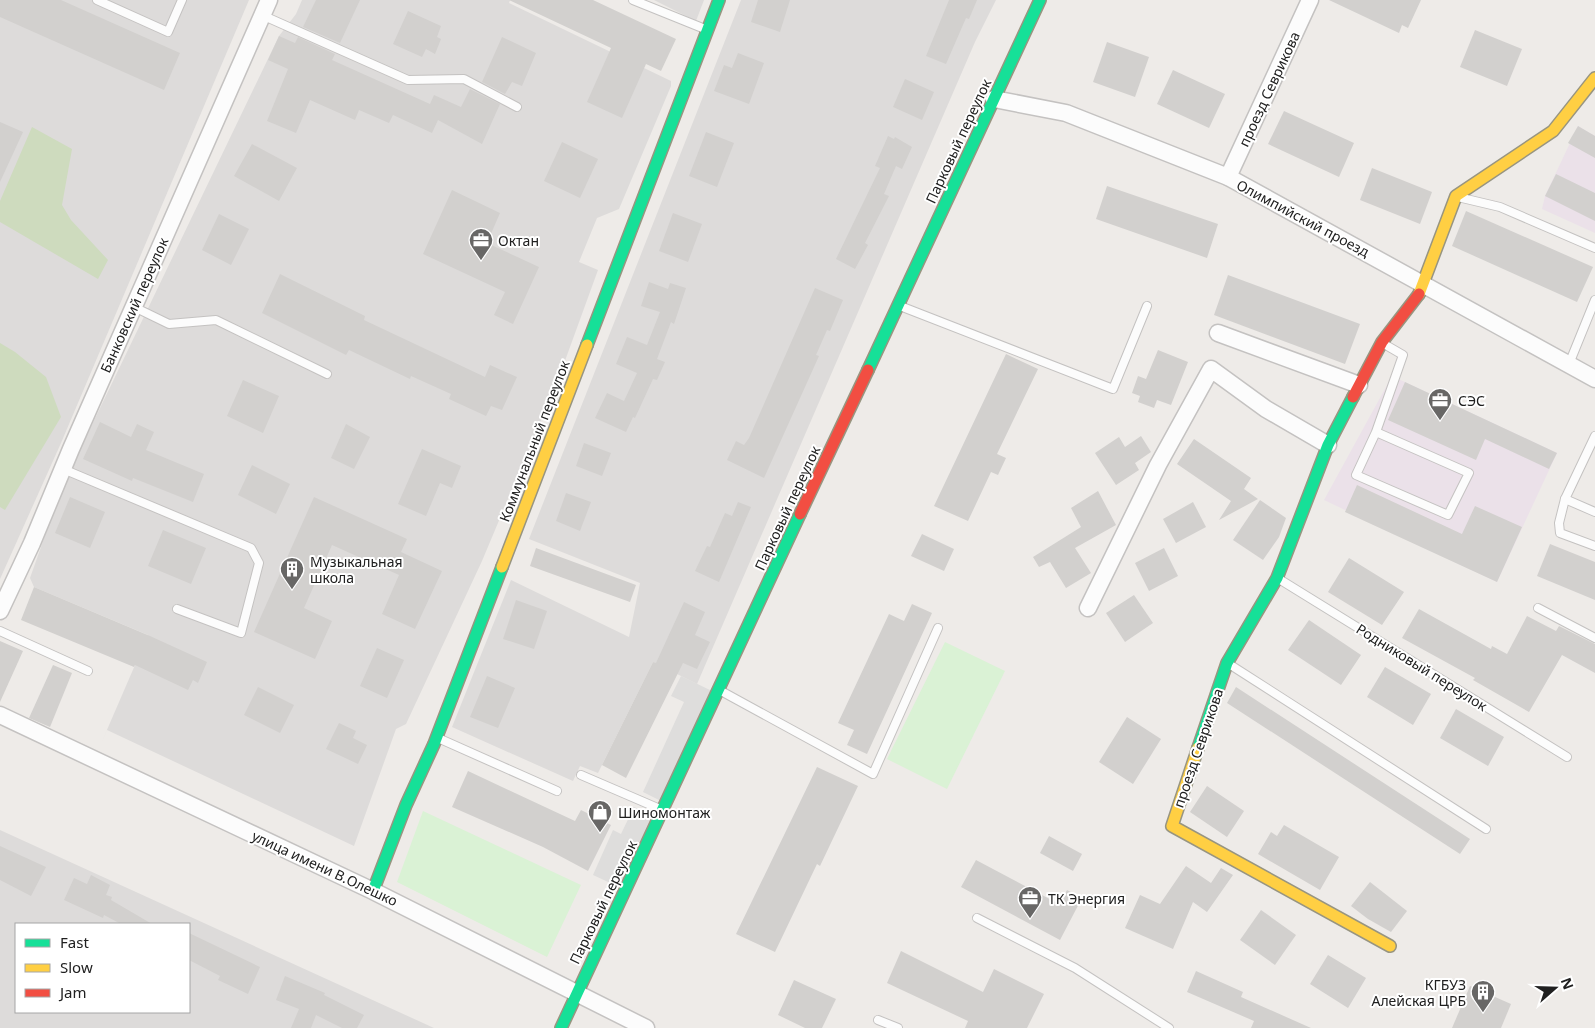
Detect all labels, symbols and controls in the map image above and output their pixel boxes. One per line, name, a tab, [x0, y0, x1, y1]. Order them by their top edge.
street label: проезд Севрикова	[1234, 28, 1304, 150]
street label: Парковый переулок	[921, 75, 995, 206]
street label: Олимпийский проезд	[1233, 175, 1373, 261]
office icon: Октан	[468, 227, 494, 261]
place label: Октан	[498, 231, 539, 250]
street label: Банковский переулок	[96, 234, 173, 376]
street label: Коммунальный переулок	[494, 357, 574, 525]
office icon: СЭС	[1427, 387, 1453, 421]
place label: СЭС	[1458, 391, 1485, 410]
street label: Парковый переулок	[750, 442, 824, 573]
place label: Музыкальная школа	[310, 552, 403, 587]
building icon: Музыкальная школа	[279, 556, 305, 590]
street label: Родниковый переулок	[1353, 619, 1492, 715]
street label: проезд Севрикова	[1169, 686, 1227, 810]
shop icon: Шиномонтаж	[587, 799, 613, 833]
place label: Шиномонтаж	[618, 803, 711, 822]
street label: улица имени В.Олешко	[249, 826, 401, 910]
street label: Парковый переулок	[565, 837, 641, 967]
office icon: ТК Энергия	[1017, 885, 1043, 919]
place label: ТК Энергия	[1048, 889, 1125, 908]
legend	[15, 923, 190, 1013]
text: Fast	[60, 932, 89, 952]
text: Slow	[60, 957, 93, 977]
north arrow	[1530, 963, 1580, 1013]
place label: КГБУЗ Алейская ЦРБ	[1371, 975, 1466, 1010]
text: N	[1557, 975, 1579, 992]
building icon: КГБУЗ Алейская ЦРБ	[1470, 979, 1496, 1013]
text: Jam	[58, 982, 87, 1002]

